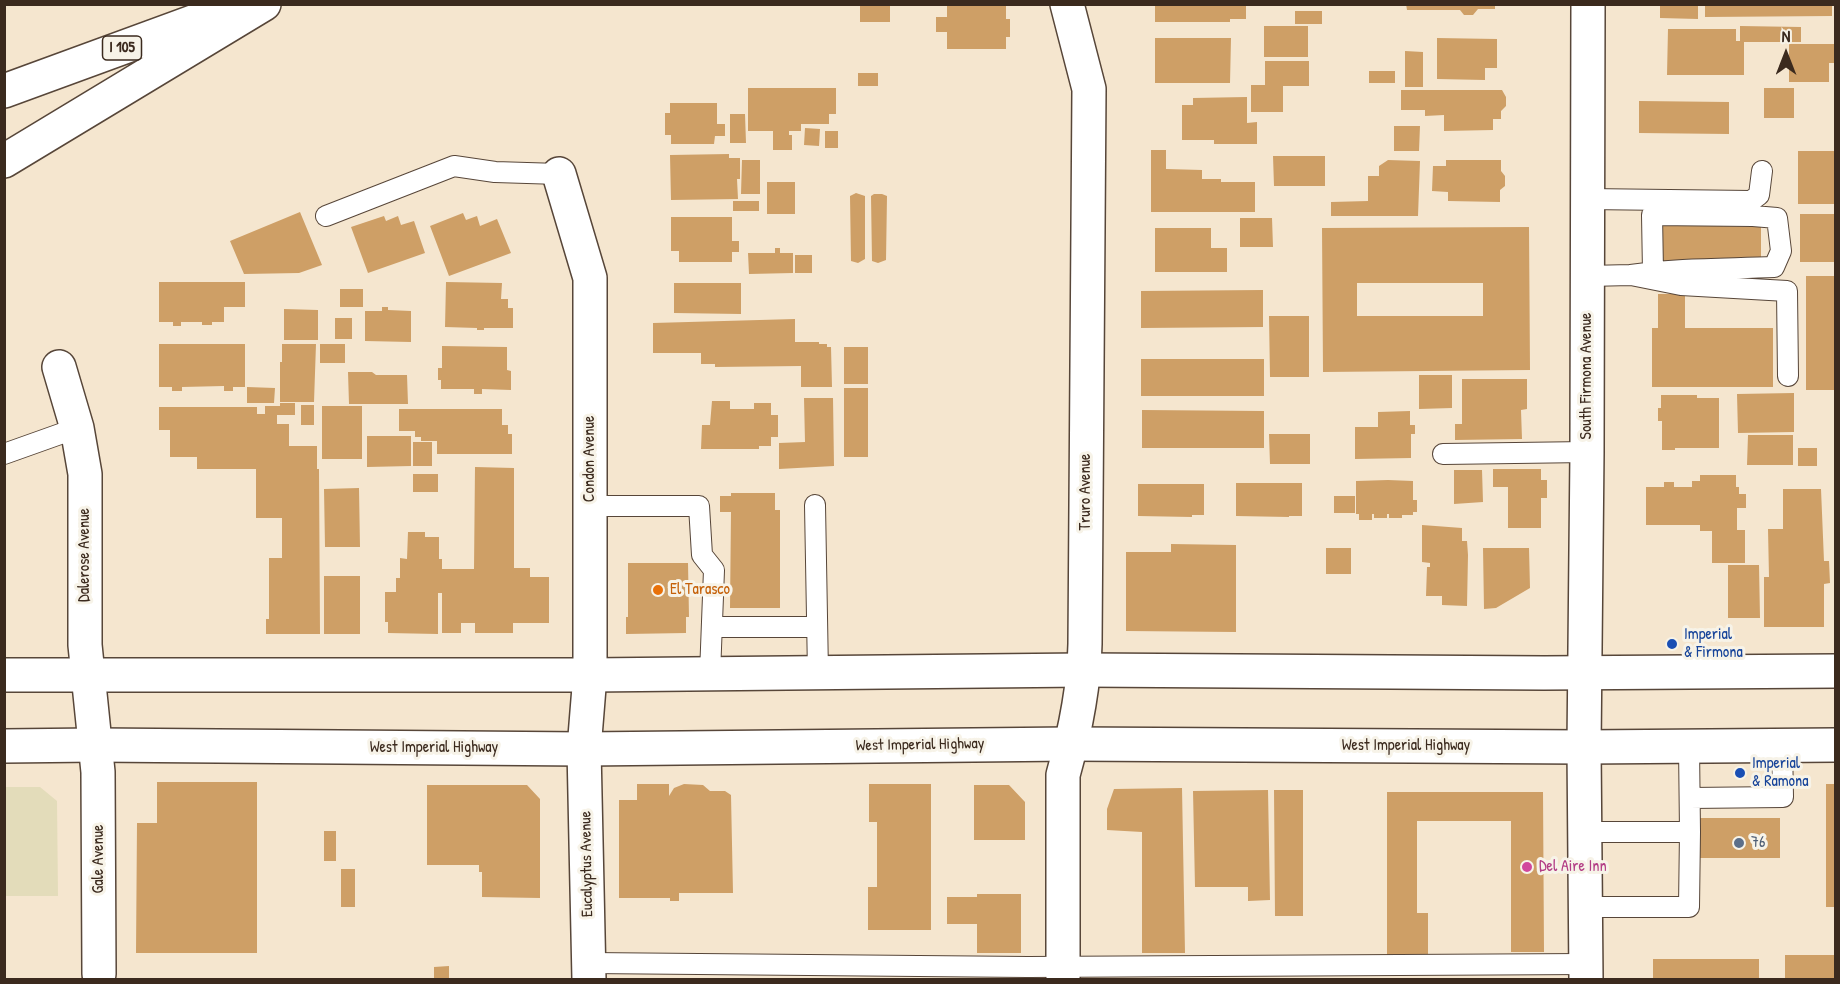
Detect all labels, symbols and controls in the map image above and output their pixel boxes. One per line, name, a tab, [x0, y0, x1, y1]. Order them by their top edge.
north arrow	[1756, 24, 1816, 84]
text: N	[1782, 25, 1790, 47]
road number: I 105	[102, 36, 142, 60]
street label: South Firmona Avenue	[1577, 313, 1597, 439]
street label: Condon Avenue	[580, 416, 600, 502]
street label: Truro Avenue	[1076, 454, 1096, 530]
street label: Dalerose Avenue	[75, 508, 95, 602]
place label: El Tarasco	[670, 580, 730, 600]
marker: El Tarasco	[651, 583, 665, 597]
place label: Imperial & Firmona	[1684, 625, 1743, 663]
marker: Imperial & Firmona	[1665, 637, 1679, 651]
street label: West Imperial Highway	[855, 734, 985, 756]
street label: West Imperial Highway	[1342, 736, 1470, 756]
street label: West Imperial Highway	[370, 738, 498, 758]
place label: Imperial & Ramona	[1752, 754, 1809, 792]
marker: Imperial & Ramona	[1733, 766, 1747, 780]
street label: Eucalyptus Avenue	[576, 811, 598, 917]
street label: Gale Avenue	[89, 825, 109, 893]
place label: 76	[1751, 833, 1765, 853]
marker: 76	[1732, 836, 1746, 850]
place label: Del Aire Inn	[1539, 857, 1607, 877]
marker: Del Aire Inn	[1520, 860, 1534, 874]

